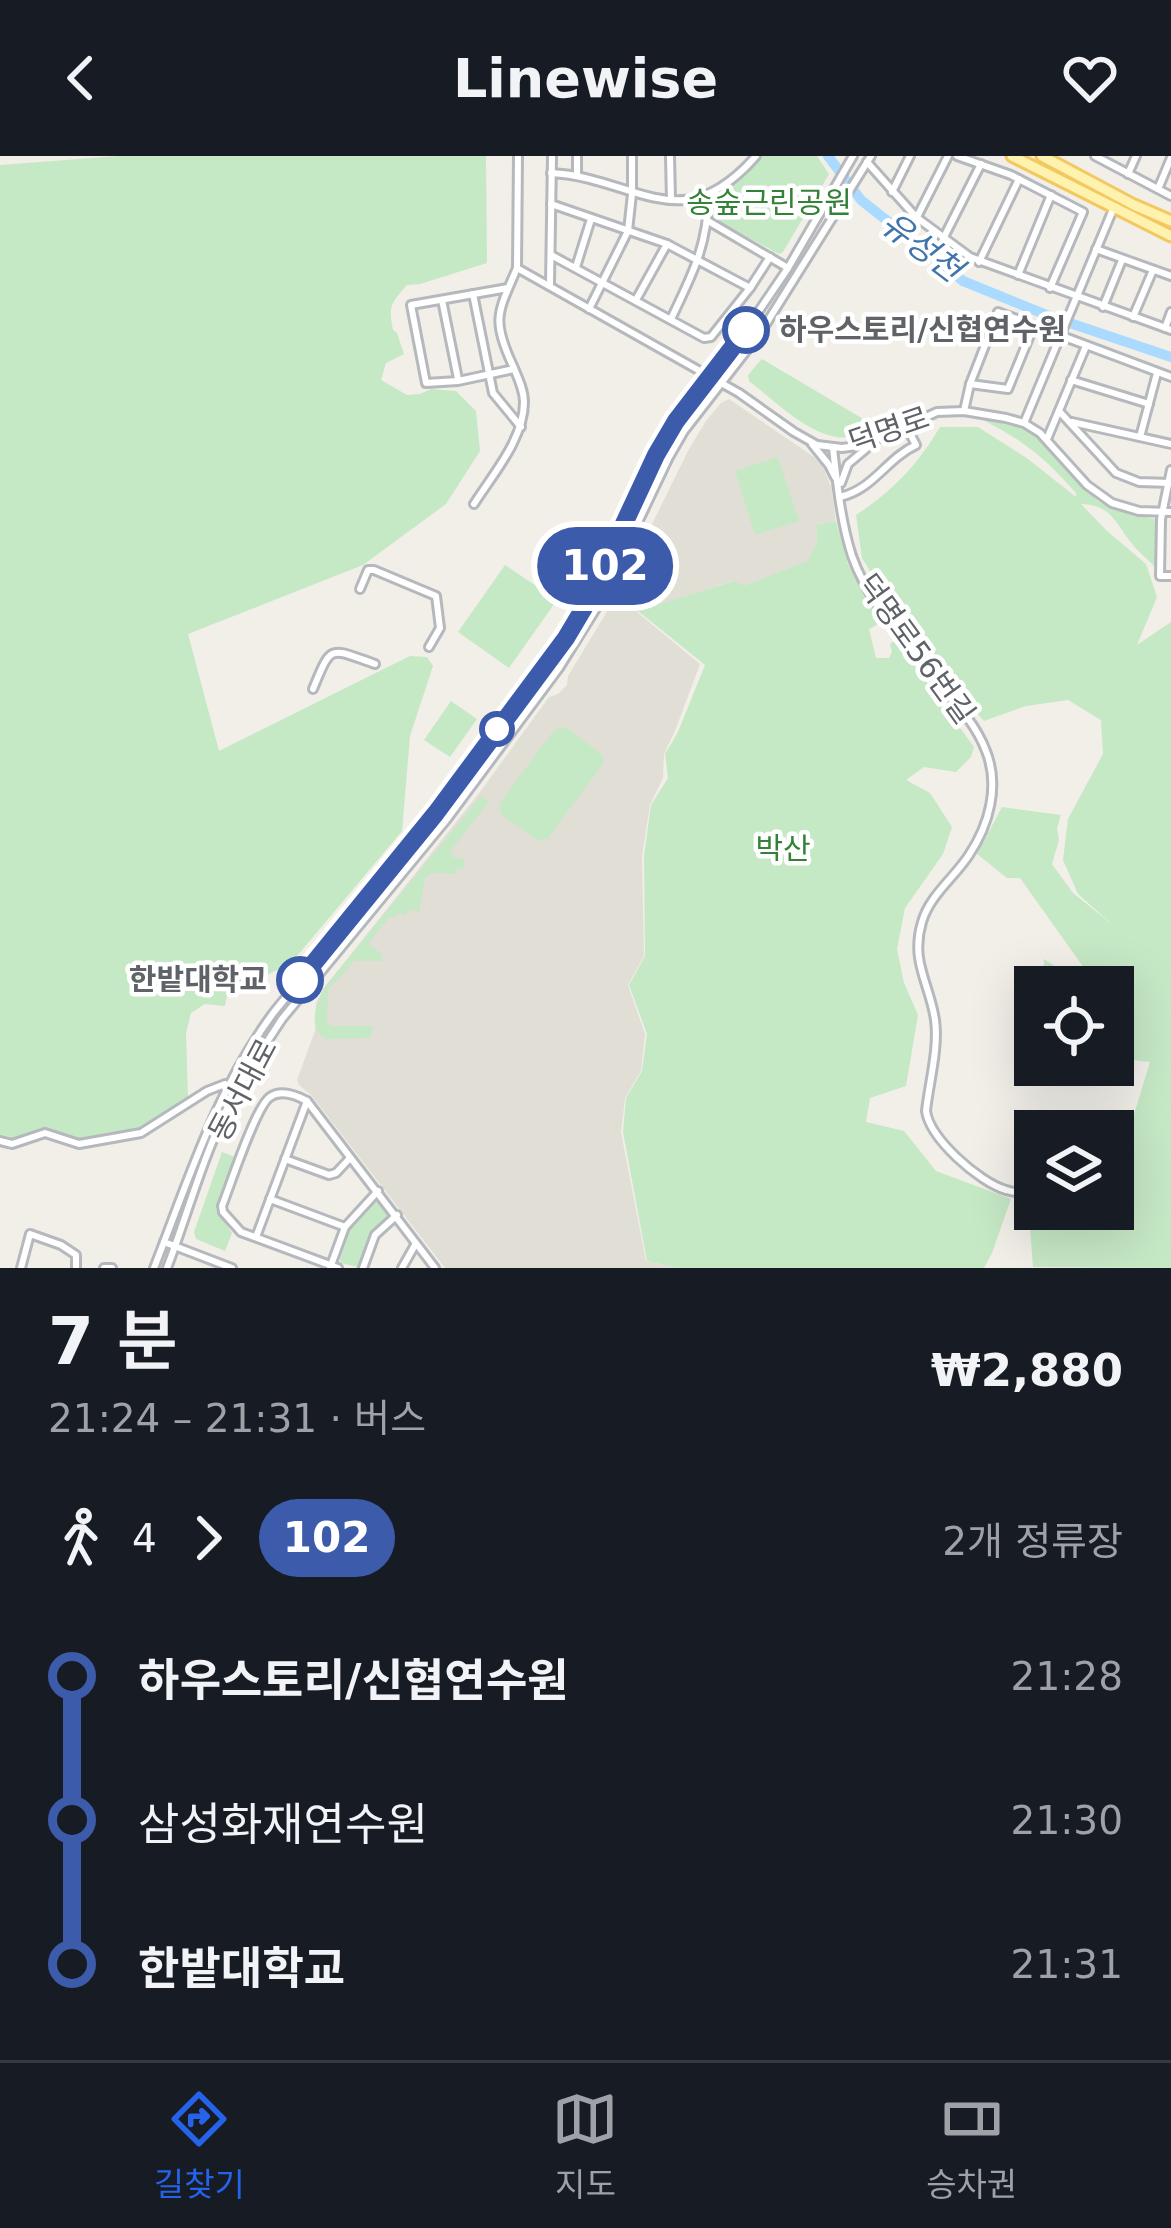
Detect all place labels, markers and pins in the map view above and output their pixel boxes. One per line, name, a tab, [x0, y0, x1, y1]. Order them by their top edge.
marker: 하우스토리/신협연수원	[724, 308, 768, 352]
place label: 하우스토리/신협연수원	[779, 312, 1066, 347]
unlabelled marker	[481, 713, 513, 745]
marker: 한밭대학교	[278, 958, 322, 1002]
place label: 한밭대학교	[129, 962, 267, 997]

